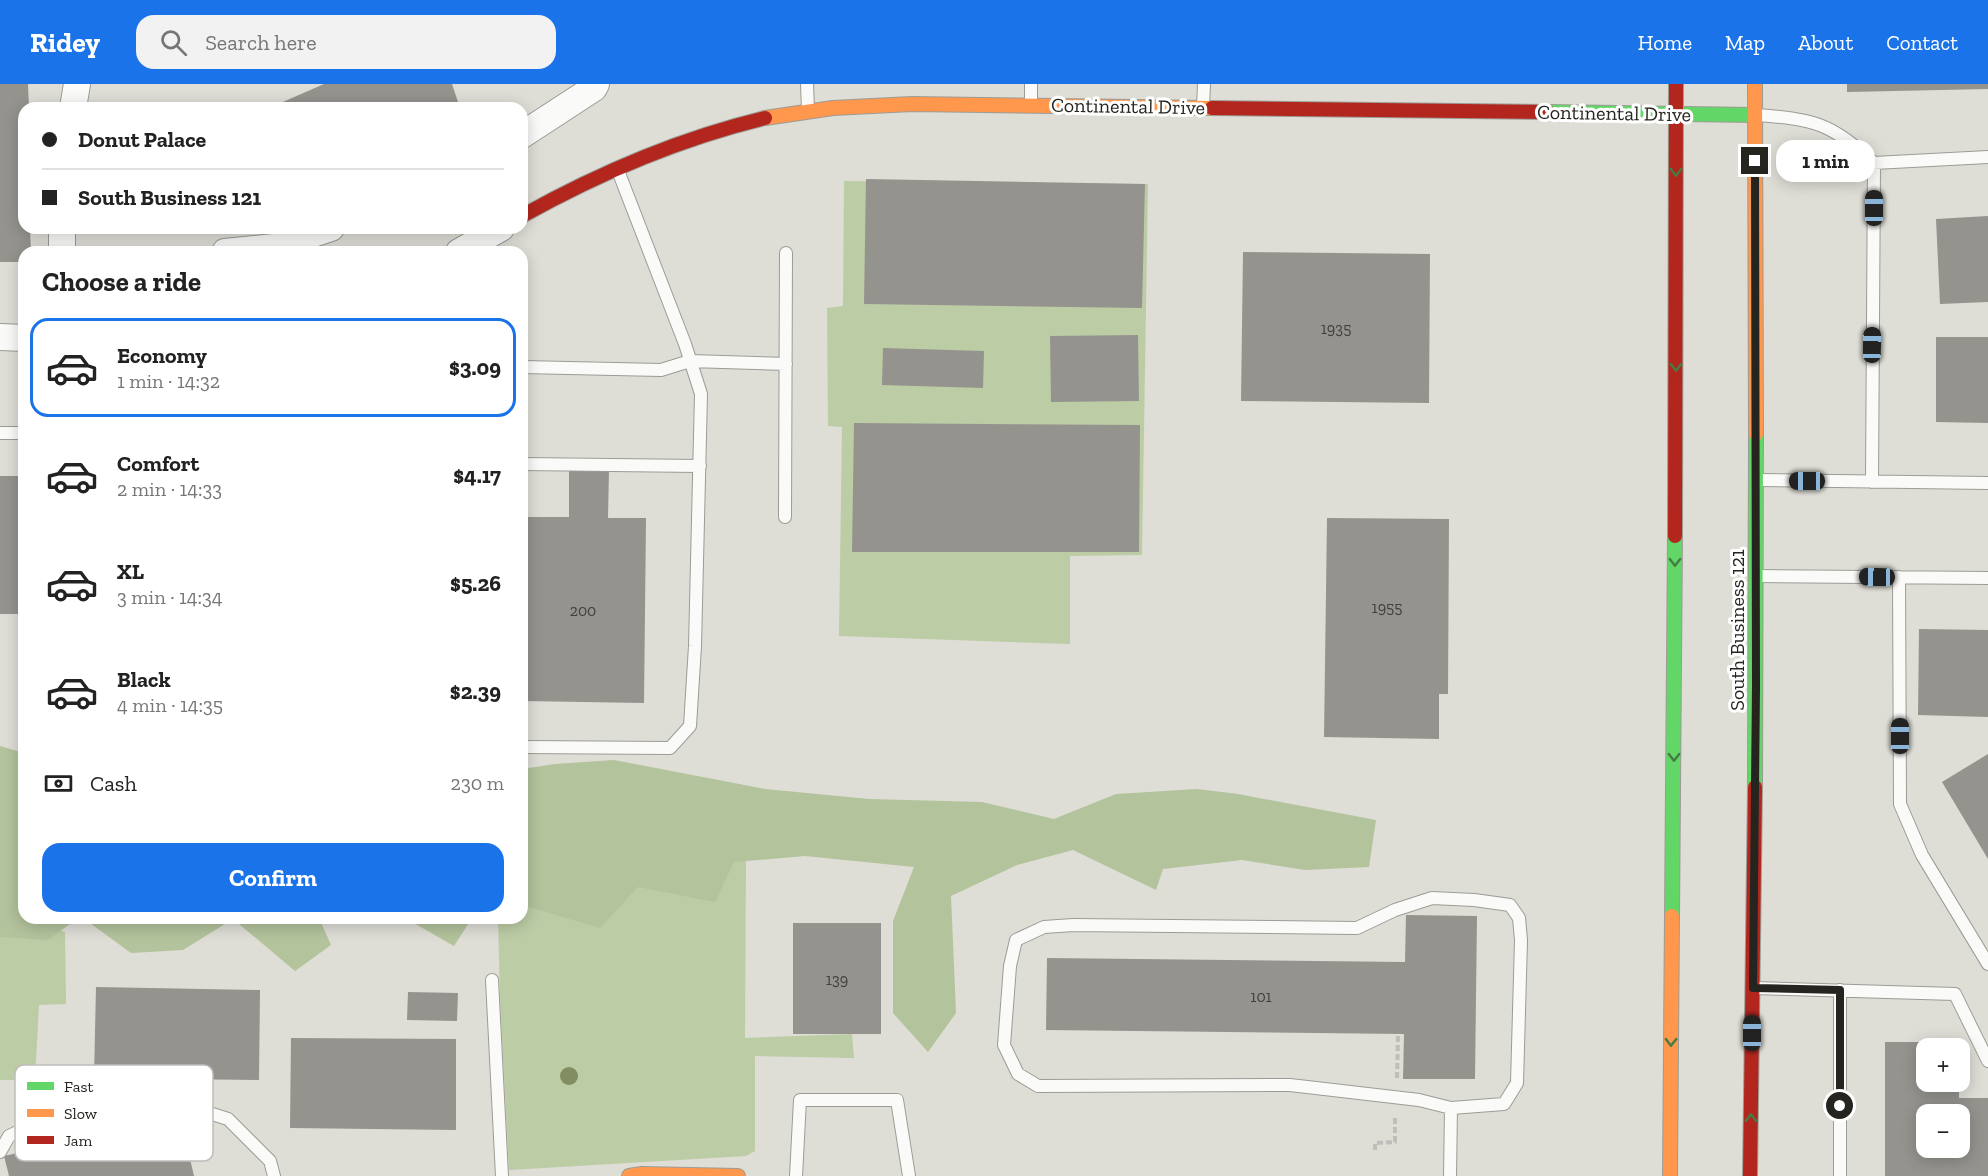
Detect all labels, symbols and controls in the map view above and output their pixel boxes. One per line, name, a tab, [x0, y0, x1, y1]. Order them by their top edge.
search box	[136, 15, 556, 69]
text: Ridey	[30, 26, 100, 59]
icon: search	[157, 26, 190, 59]
text: Search here	[205, 29, 317, 56]
text: Home	[1638, 30, 1692, 55]
text: Map	[1725, 30, 1765, 55]
text: About	[1798, 30, 1853, 55]
text: Contact	[1886, 30, 1958, 55]
street label: Continental Drive	[1051, 93, 1205, 119]
street label: Continental Drive	[1537, 100, 1691, 126]
text: Donut Palace	[78, 126, 206, 153]
callout: 1 min	[1776, 140, 1875, 182]
route end	[1741, 147, 1768, 174]
text: 1 min	[1802, 149, 1849, 173]
one-way arrow	[1670, 167, 1682, 176]
text: South Business 121	[78, 184, 261, 211]
car	[1865, 190, 1883, 226]
text: Choose a ride	[42, 266, 201, 298]
house number: 1935	[1321, 319, 1351, 338]
car	[1863, 327, 1881, 363]
icon: car	[45, 341, 99, 395]
text: Economy	[117, 342, 207, 369]
text: $3.09	[449, 354, 501, 381]
one-way arrow	[1670, 362, 1682, 371]
text: 1 min · 14:32	[117, 369, 220, 393]
icon: car	[45, 449, 99, 503]
text: Comfort	[117, 450, 199, 477]
text: $4.17	[453, 462, 501, 489]
car	[1789, 472, 1825, 490]
text: 2 min · 14:33	[117, 477, 222, 501]
street label: South Business 121	[1725, 549, 1749, 711]
icon: car	[45, 557, 99, 611]
one-way arrow	[1669, 557, 1681, 566]
text: XL	[117, 558, 144, 585]
car	[1859, 568, 1895, 586]
text: $5.26	[450, 570, 501, 597]
text: 3 min · 14:34	[117, 585, 223, 609]
house number: 1955	[1371, 598, 1403, 617]
house number: 200	[570, 601, 596, 620]
icon: car	[45, 665, 99, 719]
text: Black	[117, 666, 171, 693]
text: $2.39	[450, 678, 501, 705]
text: 4 min · 14:35	[117, 693, 223, 717]
car	[1891, 718, 1909, 754]
one-way arrow	[1668, 752, 1680, 761]
icon: cash	[42, 767, 75, 800]
text: Cash	[90, 770, 137, 797]
text: 230 m	[451, 771, 504, 795]
button: Confirm	[42, 843, 504, 912]
house number: 139	[826, 970, 848, 989]
house number: 101	[1250, 987, 1272, 1006]
car	[1743, 1015, 1761, 1051]
one-way arrow	[1665, 1038, 1677, 1047]
map controls	[1916, 1038, 1970, 1158]
button: +	[1916, 1038, 1970, 1092]
legend	[15, 1065, 213, 1161]
text: Fast	[64, 1077, 93, 1096]
route start	[1826, 1092, 1853, 1119]
text: Slow	[64, 1104, 98, 1123]
button: −	[1916, 1104, 1970, 1158]
one-way arrow	[1745, 1113, 1757, 1122]
text: Jam	[64, 1131, 93, 1150]

